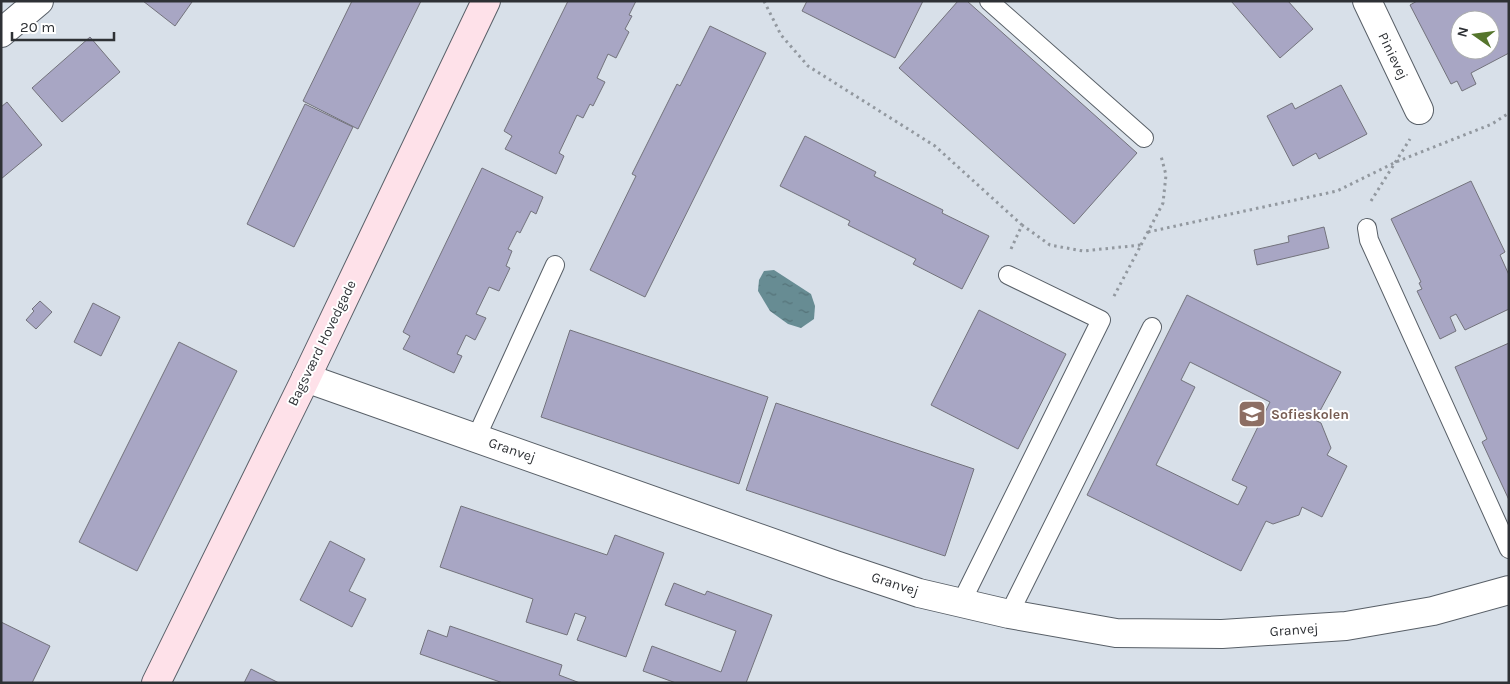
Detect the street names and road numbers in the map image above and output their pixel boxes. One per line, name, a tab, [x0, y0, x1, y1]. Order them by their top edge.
street label: Pinievej	[1374, 30, 1412, 82]
street label: Bagsværd Hovedgade	[284, 277, 360, 409]
street label: Granvej	[486, 434, 538, 466]
street label: Granvej	[869, 568, 921, 600]
street label: Granvej	[1269, 620, 1319, 640]

